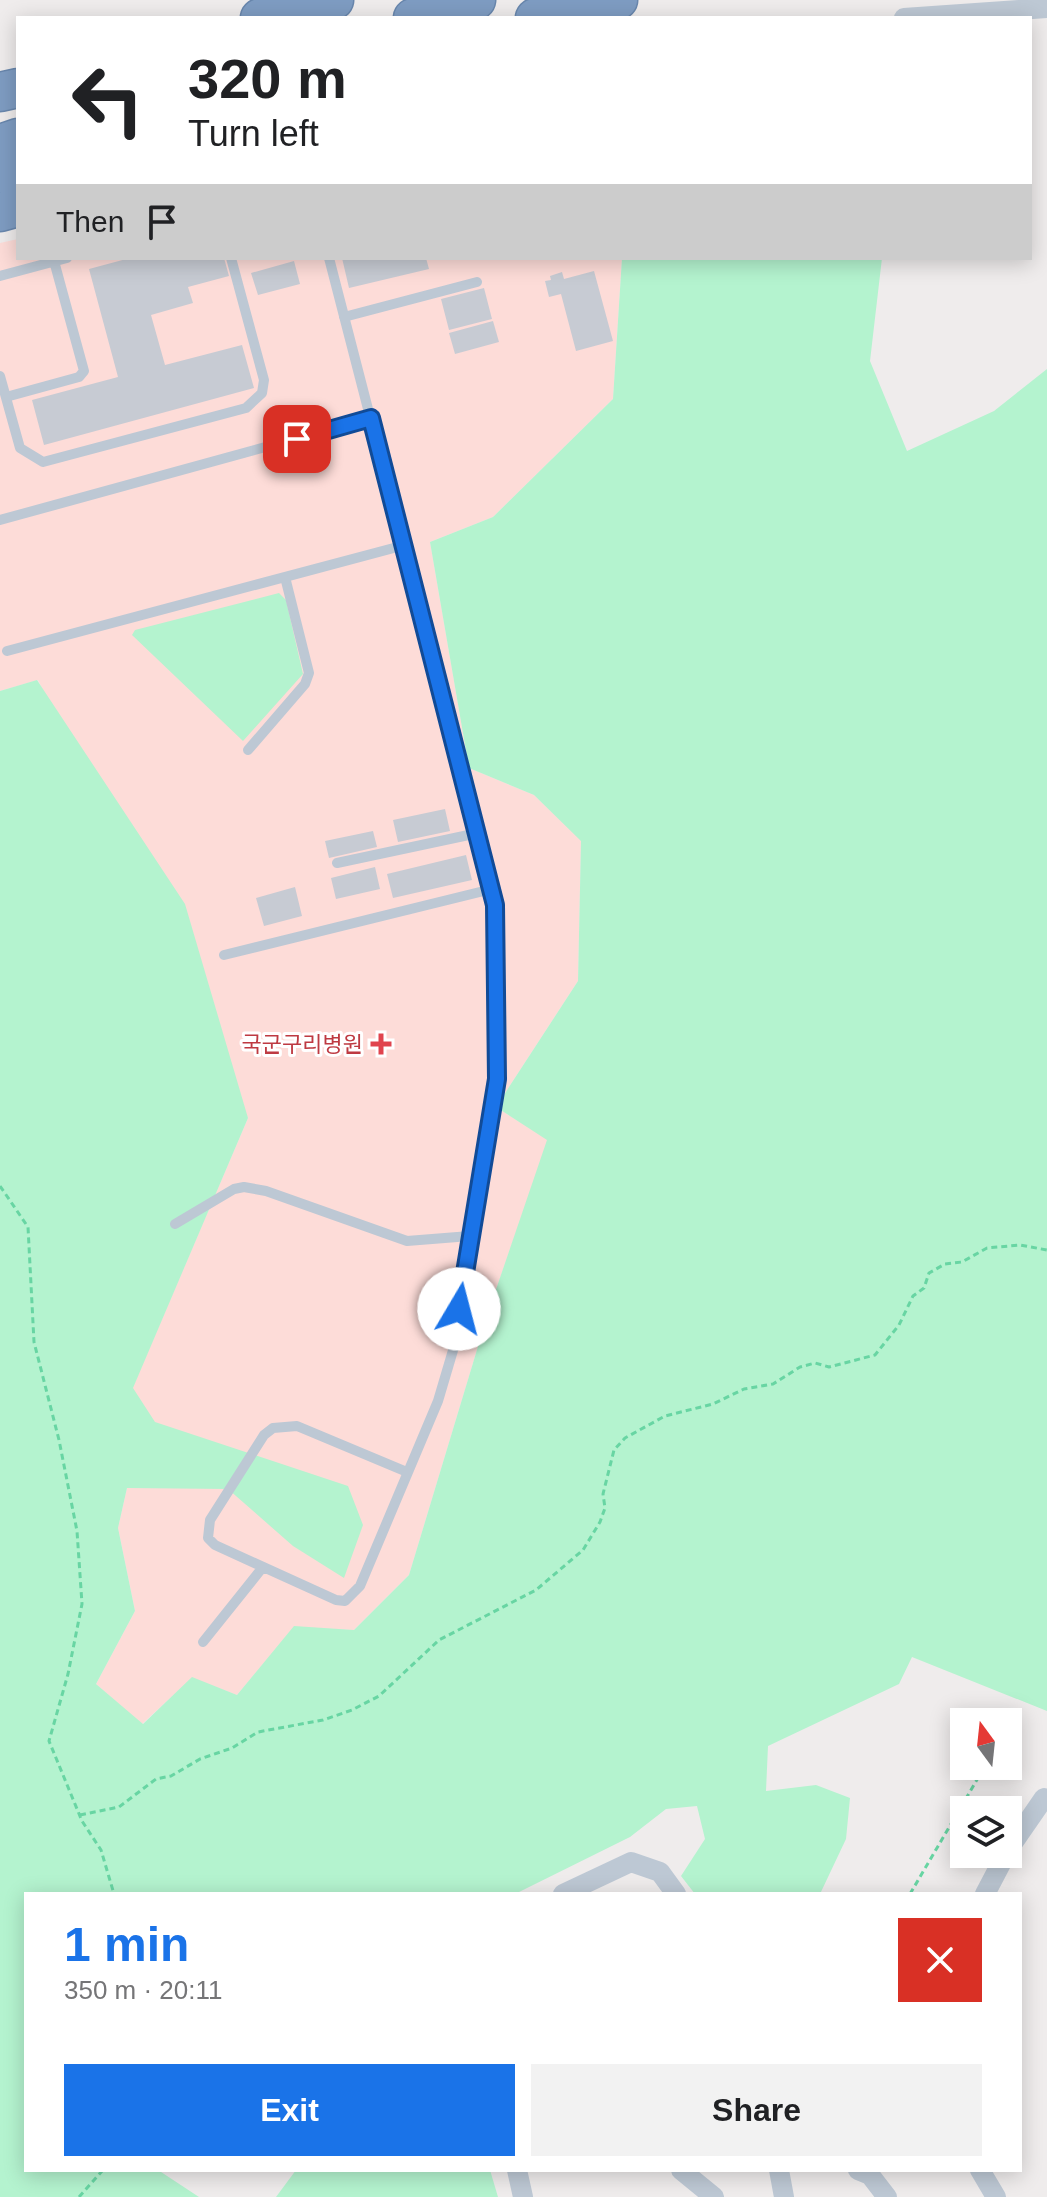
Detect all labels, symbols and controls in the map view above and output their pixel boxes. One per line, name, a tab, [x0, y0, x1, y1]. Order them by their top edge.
text: 320 m	[188, 47, 347, 110]
icon: left	[56, 48, 160, 152]
text: Turn left	[188, 113, 319, 154]
icon: arrive	[140, 200, 184, 244]
text: Then	[56, 205, 124, 238]
pin	[263, 405, 331, 473]
icon: arrive	[275, 417, 319, 461]
place label: 국군구리병원	[242, 1032, 363, 1057]
marker: 국군구리병원	[370, 1033, 392, 1055]
position arrow	[417, 1267, 501, 1351]
north arrow	[950, 1708, 1022, 1780]
map controls	[950, 1708, 1022, 1868]
button: layers	[950, 1796, 1022, 1868]
text: 1 min	[64, 1918, 189, 1971]
button: close	[898, 1918, 982, 2002]
text: 350 m · 20:11	[64, 1975, 223, 2005]
button: Exit	[64, 2064, 515, 2156]
button: Share	[531, 2064, 982, 2156]

